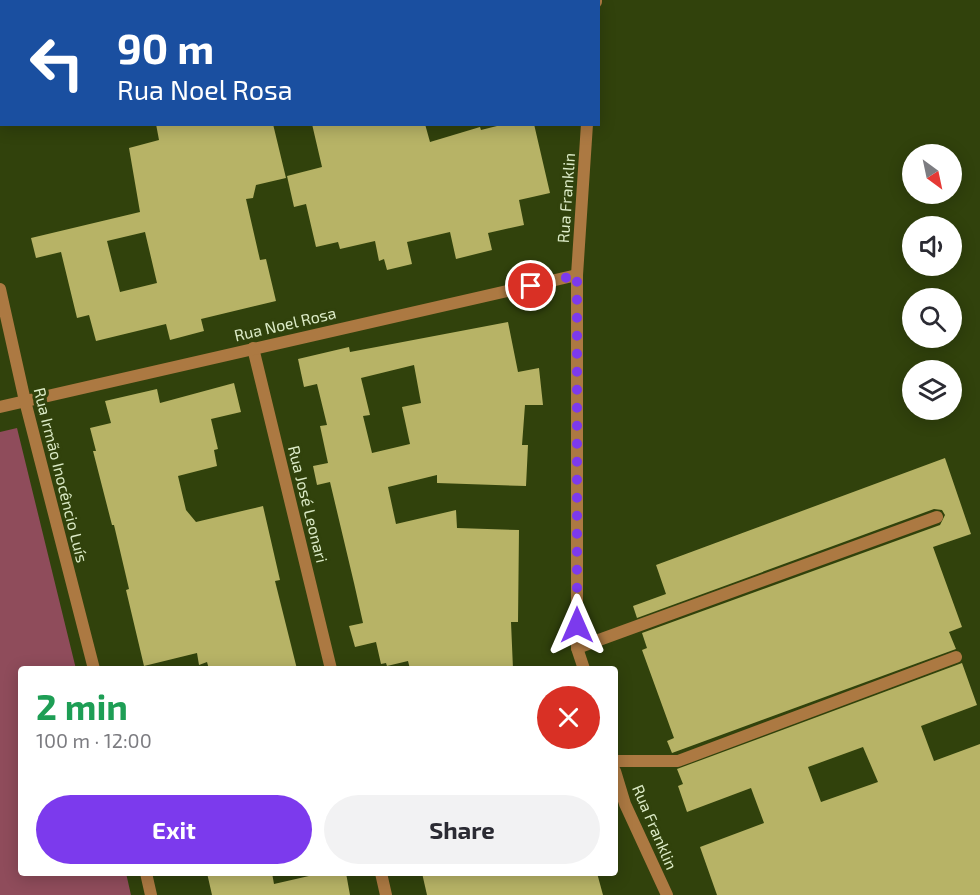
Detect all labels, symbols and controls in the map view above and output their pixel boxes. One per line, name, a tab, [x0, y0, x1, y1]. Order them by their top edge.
text: 90 m	[117, 22, 214, 72]
icon: left	[18, 24, 96, 102]
text: Rua Noel Rosa	[117, 73, 293, 105]
north arrow	[902, 144, 962, 204]
map controls	[902, 144, 962, 420]
street label: Rua Franklin	[553, 152, 578, 244]
button: sound	[902, 216, 962, 276]
pin	[505, 260, 556, 311]
icon: arrive	[514, 269, 547, 302]
button: search	[902, 288, 962, 348]
street label: Rua Noel Rosa	[232, 303, 338, 344]
button: layers	[902, 360, 962, 420]
street label: Rua Irmão Inocêncio Luís	[31, 385, 92, 564]
street label: Rua José Leonari	[285, 443, 332, 564]
position arrow	[545, 593, 609, 657]
text: 2 min	[36, 684, 128, 727]
button: close	[537, 686, 600, 749]
text: 100 m · 12:00	[36, 728, 152, 752]
street label: Rua Franklin	[629, 781, 682, 872]
button: Exit	[36, 795, 312, 864]
button: Share	[324, 795, 600, 864]

